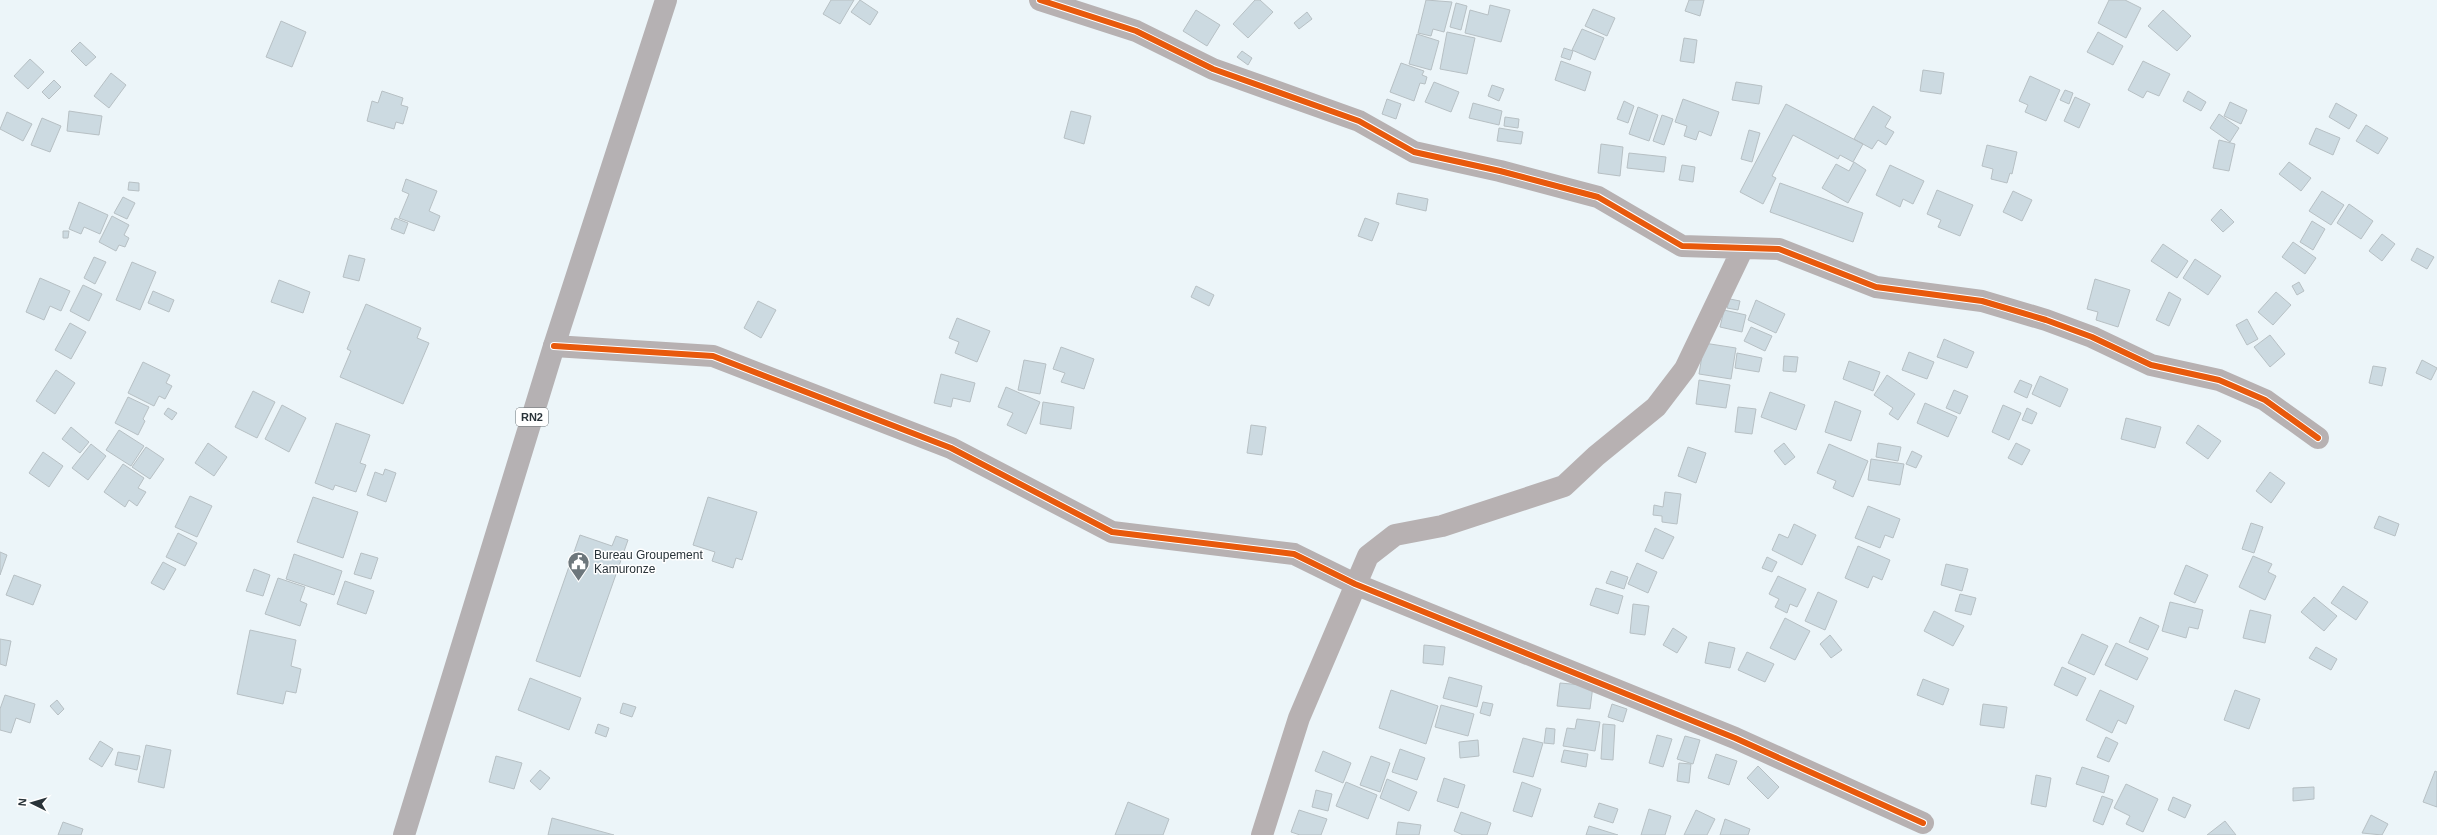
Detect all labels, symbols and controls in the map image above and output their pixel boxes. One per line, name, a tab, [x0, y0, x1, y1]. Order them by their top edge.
road number: RN2	[516, 408, 548, 426]
place label: Bureau Groupement Kamuronze	[594, 548, 703, 576]
public building icon: Bureau Groupement Kamuronze	[565, 549, 591, 582]
north arrow	[12, 783, 52, 823]
text: N	[16, 798, 28, 807]

